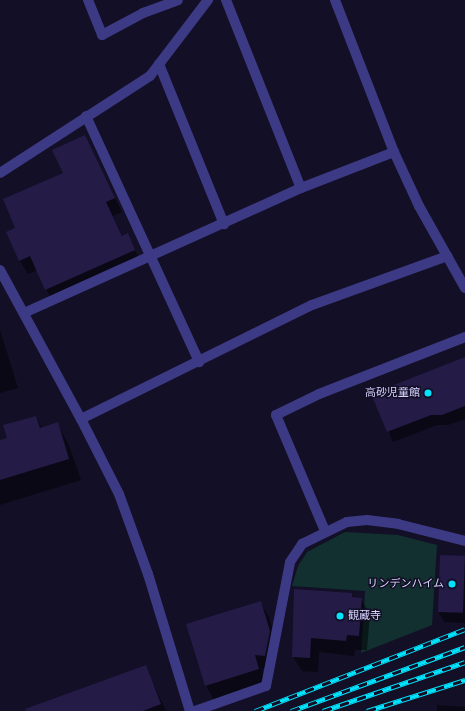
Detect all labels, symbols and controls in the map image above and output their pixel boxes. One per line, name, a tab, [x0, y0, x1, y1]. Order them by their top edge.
place label: 高砂児童館	[365, 386, 420, 400]
marker: 高砂児童館	[423, 388, 433, 398]
place label: リンデンハイム	[367, 577, 444, 591]
marker: リンデンハイム	[447, 579, 457, 589]
place label: 観蔵寺	[348, 609, 381, 623]
marker: 観蔵寺	[335, 611, 345, 621]

